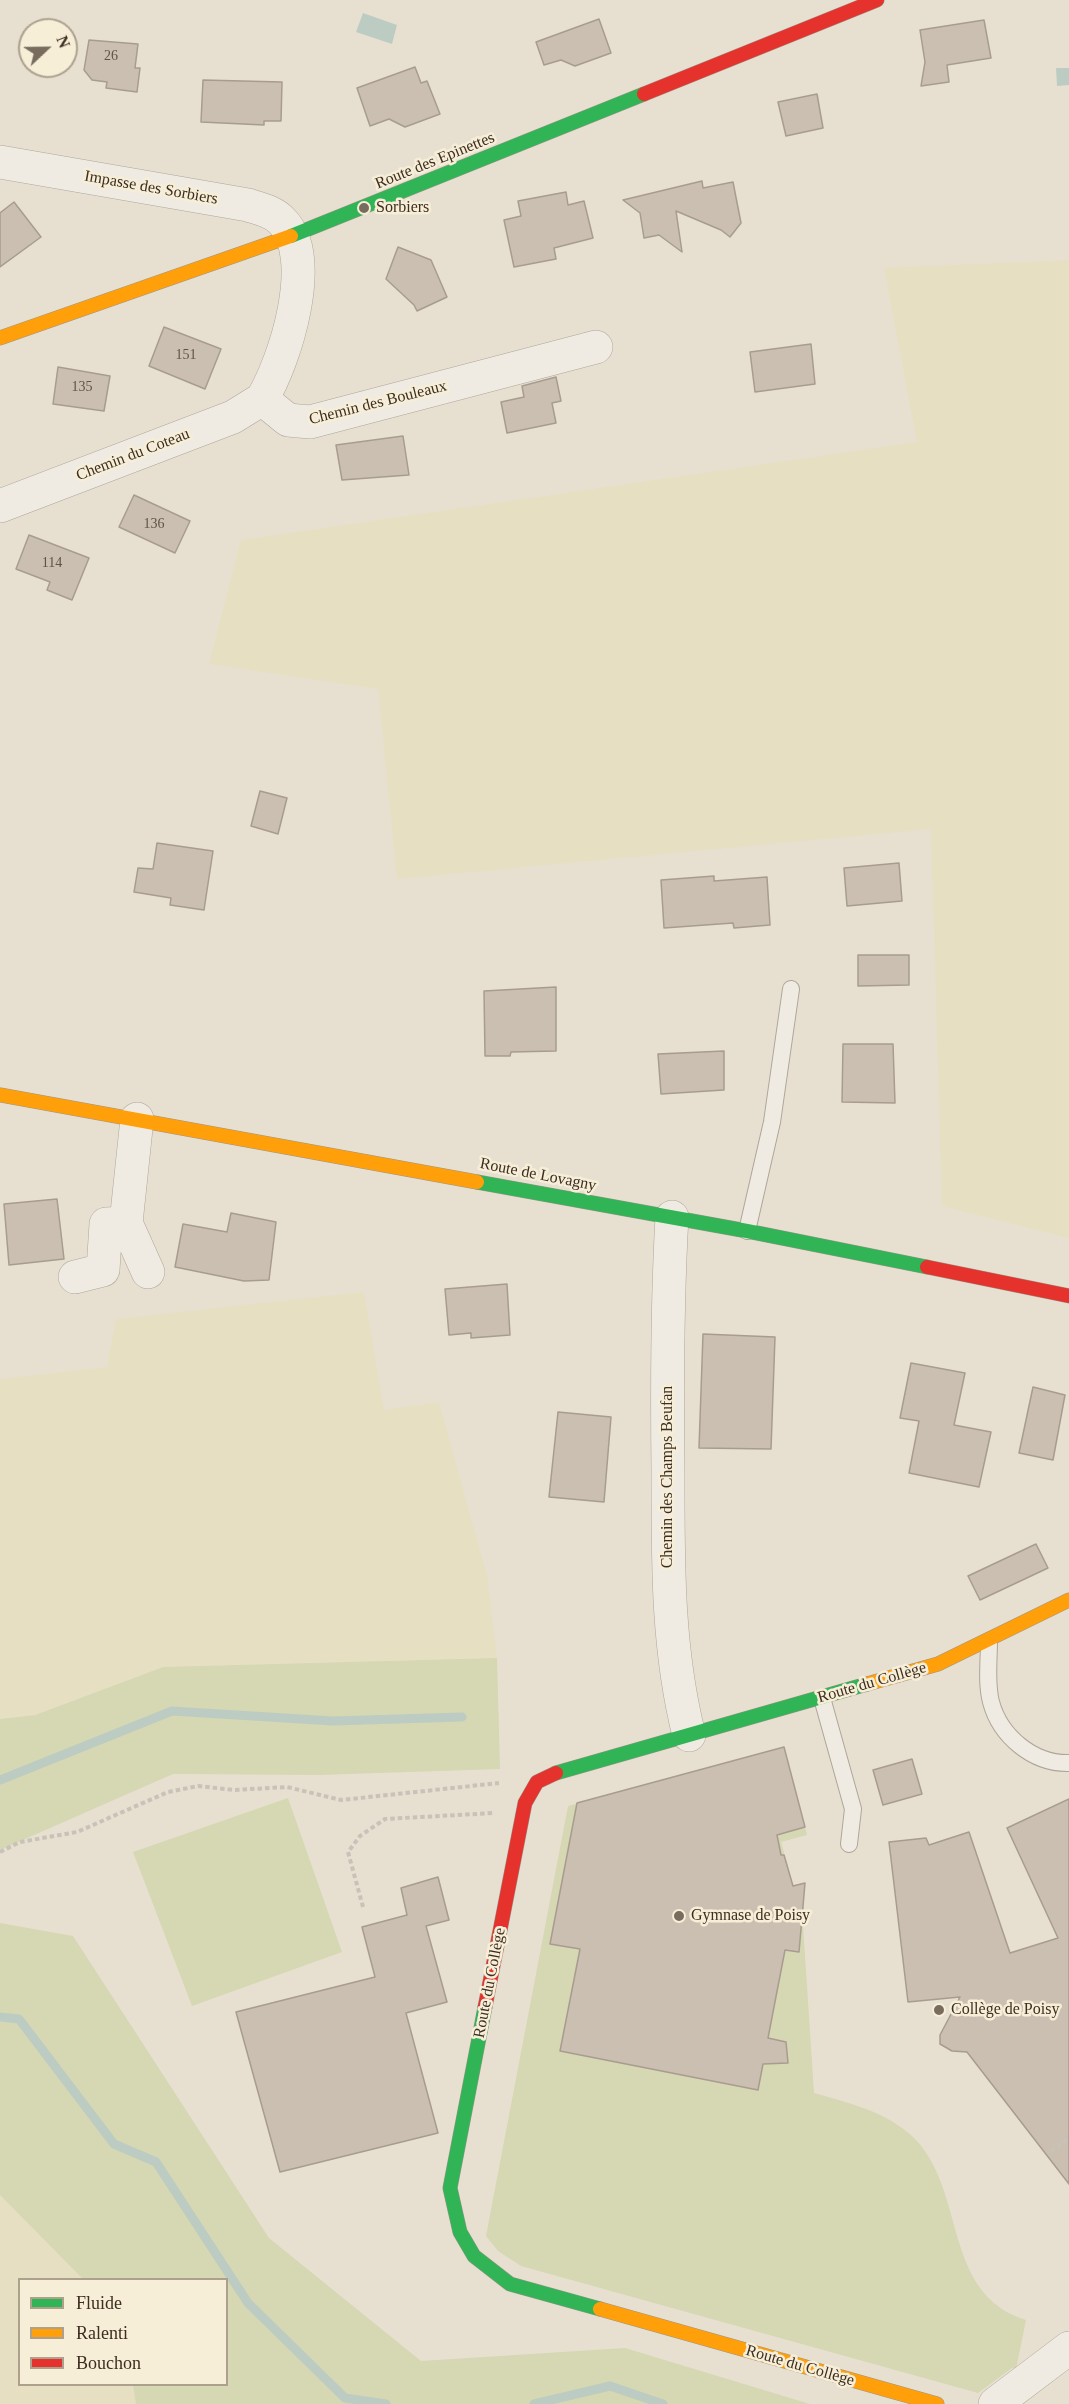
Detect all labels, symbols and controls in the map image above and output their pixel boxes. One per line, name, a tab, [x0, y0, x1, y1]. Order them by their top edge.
north arrow	[18, 18, 78, 78]
text: N	[53, 33, 73, 50]
house number: 26	[104, 48, 118, 64]
street label: Route des Epinettes	[372, 128, 498, 194]
street label: Impasse des Sorbiers	[83, 167, 219, 209]
place label: Sorbiers	[376, 198, 429, 218]
marker: Sorbiers	[357, 201, 371, 215]
house number: 151	[176, 347, 196, 363]
street label: Chemin des Bouleaux	[307, 377, 449, 429]
house number: 135	[72, 379, 92, 395]
street label: Chemin du Coteau	[74, 425, 192, 485]
house number: 136	[144, 516, 164, 532]
house number: 114	[42, 555, 62, 571]
street label: Route de Lovagny	[478, 1154, 598, 1196]
street label: Chemin des Champs Beufan	[658, 1386, 678, 1568]
street label: Route du Collège	[816, 1658, 928, 1708]
place label: Gymnase de Poisy	[691, 1906, 810, 1926]
marker: Gymnase de Poisy	[672, 1909, 686, 1923]
street label: Route du Collège	[470, 1926, 510, 2040]
place label: Collège de Poisy	[951, 2000, 1059, 2020]
marker: Collège de Poisy	[932, 2003, 946, 2017]
legend	[18, 2278, 228, 2386]
text: Fluide	[76, 2293, 122, 2313]
text: Ralenti	[76, 2323, 128, 2343]
street label: Route du Collège	[744, 2341, 856, 2391]
text: Bouchon	[76, 2353, 141, 2373]

